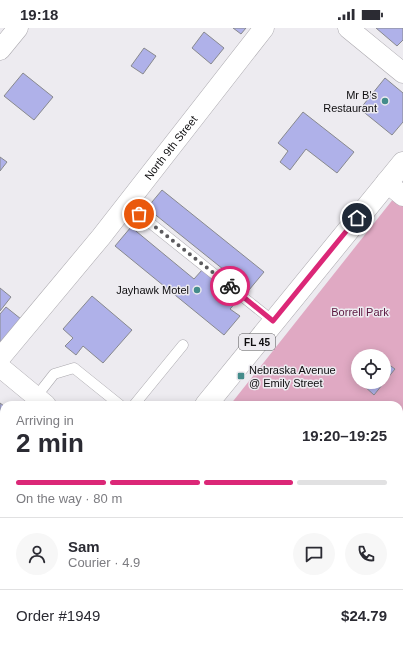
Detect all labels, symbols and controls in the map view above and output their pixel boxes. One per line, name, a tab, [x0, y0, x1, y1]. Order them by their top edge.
text: 19:18	[20, 6, 58, 23]
place label: Mr B's Restaurant	[323, 89, 377, 114]
marker: Mr B's Restaurant	[380, 96, 390, 106]
street label: North 9th Street	[142, 113, 199, 182]
pin	[122, 197, 156, 231]
pin	[340, 201, 374, 235]
icon: bag	[128, 203, 150, 225]
icon: home	[346, 207, 368, 229]
courier	[210, 266, 250, 306]
icon: bike	[219, 275, 241, 297]
place label: Jayhawk Motel	[116, 284, 189, 296]
marker: Jayhawk Motel	[192, 285, 202, 295]
park label: Borrell Park	[331, 306, 389, 318]
road number: FL 45	[239, 334, 275, 350]
map controls	[351, 349, 391, 389]
button: locate	[351, 349, 391, 389]
place label: Nebraska Avenue @ Emily Street	[249, 364, 336, 389]
marker: Nebraska Avenue @ Emily Street	[236, 371, 246, 381]
text: Arriving in	[16, 413, 74, 428]
text: 19:20–19:25	[302, 427, 387, 444]
text: 2 min	[16, 428, 84, 458]
text: On the way · 80 m	[16, 491, 122, 506]
button: person	[16, 533, 58, 575]
button: chat	[293, 533, 335, 575]
button: phone	[345, 533, 387, 575]
text: Sam	[68, 538, 100, 555]
text: Courier · 4.9	[68, 555, 140, 570]
text: Order #1949	[16, 607, 100, 624]
text: $24.79	[341, 607, 387, 624]

